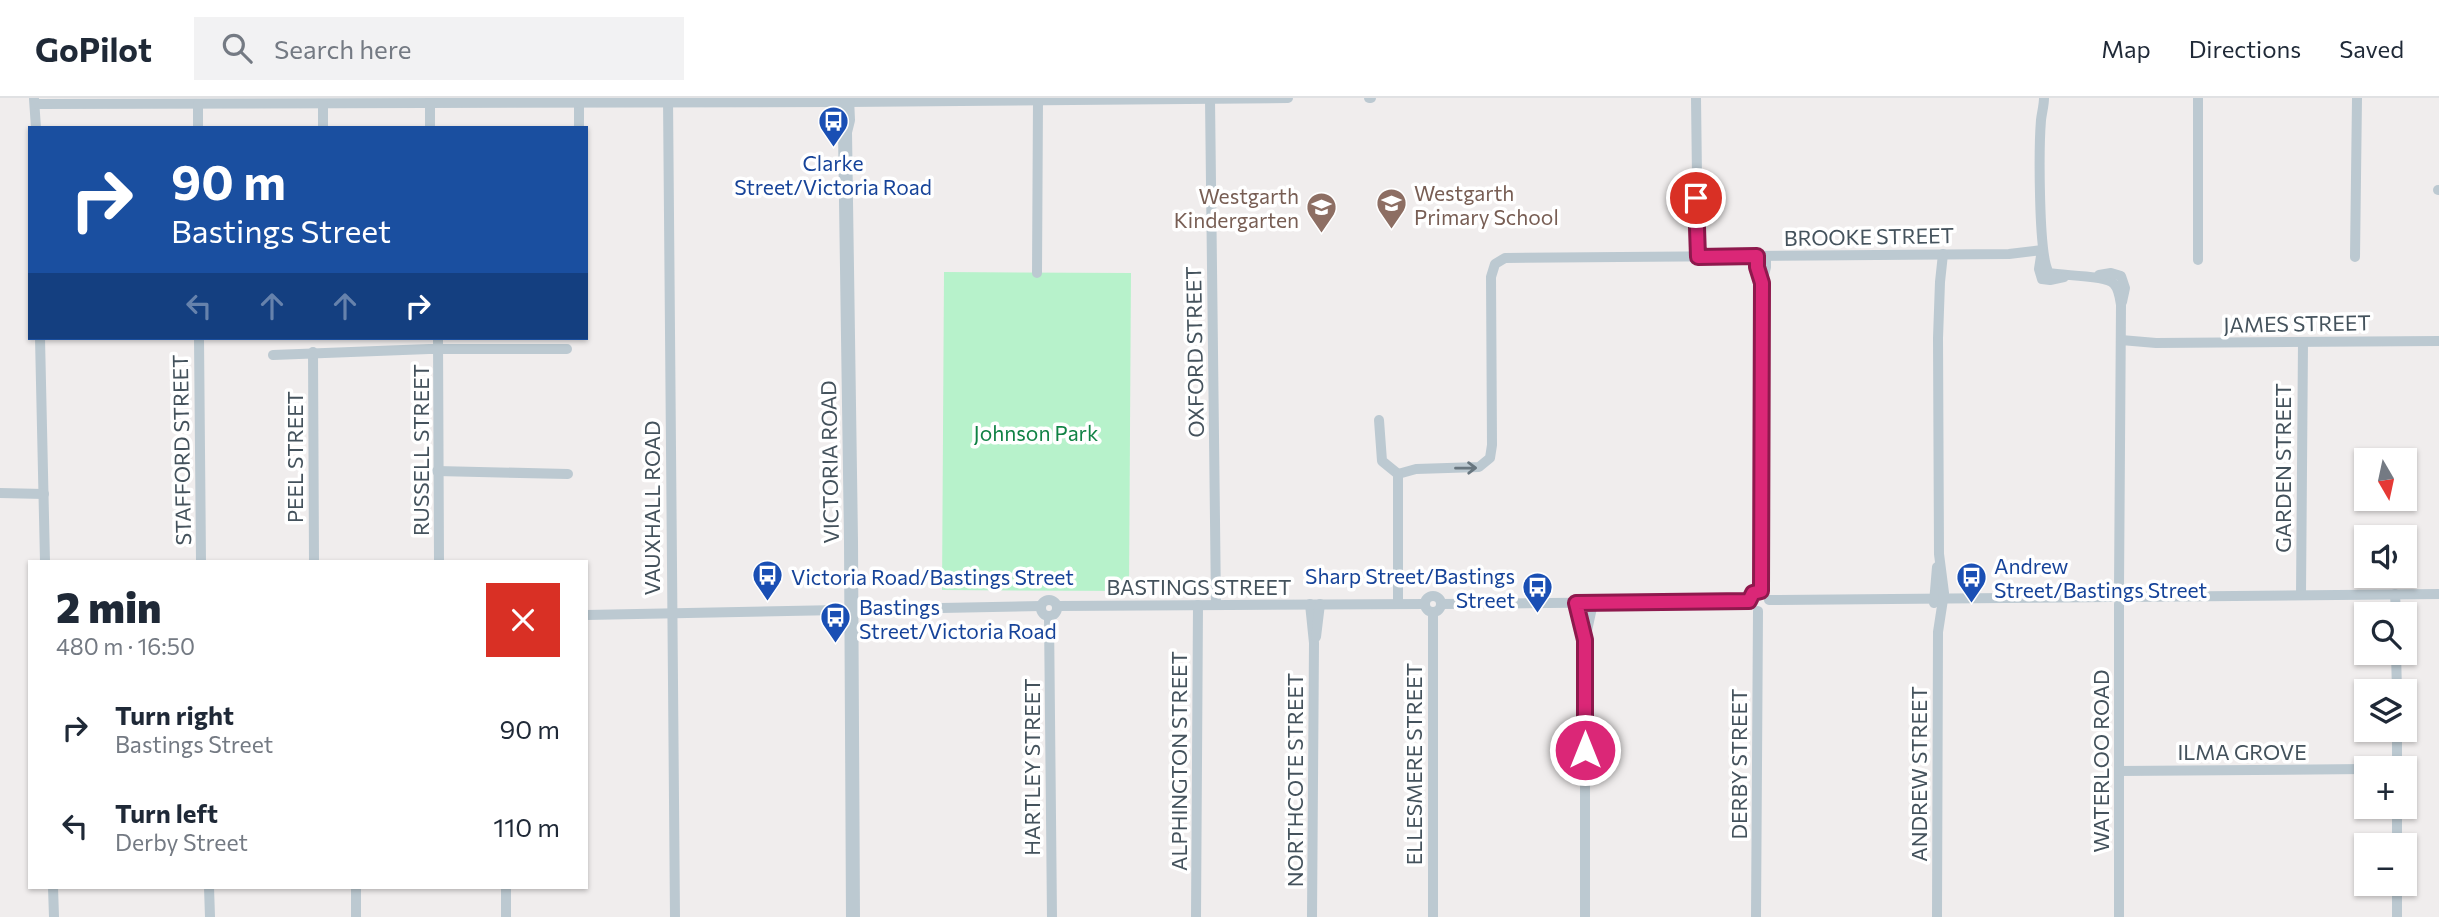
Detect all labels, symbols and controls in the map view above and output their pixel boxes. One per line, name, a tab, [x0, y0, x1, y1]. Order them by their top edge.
search box	[194, 17, 684, 80]
text: GoPilot	[35, 28, 152, 69]
icon: search	[218, 29, 256, 67]
text: Search here	[274, 33, 411, 64]
text: Map	[2101, 34, 2151, 63]
text: Directions	[2189, 34, 2301, 63]
text: Saved	[2339, 34, 2404, 63]
bus stop icon: Clarke Street/Victoria Road	[816, 105, 850, 149]
text: 90 m	[171, 150, 286, 210]
place label: Clarke Street/Victoria Road	[734, 150, 932, 199]
icon: right	[56, 154, 147, 245]
pin	[1666, 168, 1726, 228]
icon: arrive	[1677, 179, 1715, 217]
place label: Westgarth Primary School	[1414, 180, 1559, 229]
place label: Westgarth Kindergarten	[1174, 183, 1299, 232]
school or university icon: Westgarth Primary School	[1374, 187, 1408, 231]
school or university icon: Westgarth Kindergarten	[1305, 190, 1339, 234]
text: Bastings Street	[171, 210, 391, 250]
street label: BROOKE STREET	[1784, 222, 1954, 250]
street label: OXFORD STREET	[1180, 266, 1208, 438]
icon: left	[180, 287, 218, 325]
icon: ahead	[253, 287, 291, 325]
icon: ahead	[326, 287, 364, 325]
icon: right	[399, 287, 437, 325]
street label: JAMES STREET	[2223, 309, 2371, 337]
street label: STAFFORD STREET	[167, 354, 195, 546]
street label: RUSSELL STREET	[408, 364, 433, 536]
street label: VICTORIA ROAD	[815, 380, 843, 544]
street label: GARDEN STREET	[2270, 383, 2295, 553]
street label: PEEL STREET	[282, 391, 307, 523]
park label: Johnson Park	[974, 420, 1098, 445]
street label: VAUXHALL ROAD	[639, 421, 664, 595]
north arrow	[2354, 448, 2417, 511]
map controls	[2354, 448, 2417, 896]
one-way arrow	[1454, 461, 1477, 474]
button: sound	[2354, 525, 2417, 588]
place label: Andrew Street/Bastings Street	[1994, 553, 2207, 602]
bus stop icon: Victoria Road/Bastings Street	[751, 559, 785, 603]
bus stop icon: Andrew Street/Bastings Street	[1954, 560, 1988, 604]
place label: Sharp Street/Bastings Street	[1305, 563, 1515, 612]
place label: Victoria Road/Bastings Street	[791, 564, 1074, 589]
bus stop icon: Sharp Street/Bastings Street	[1521, 570, 1555, 614]
street label: BASTINGS STREET	[1107, 574, 1291, 599]
text: 2 min	[56, 580, 162, 632]
button: close	[486, 583, 560, 657]
place label: Bastings Street/Victoria Road	[859, 594, 1057, 643]
bus stop icon: Bastings Street/Victoria Road	[819, 601, 853, 645]
button: search	[2354, 602, 2417, 665]
text: 480 m · 16:50	[56, 632, 195, 660]
street label: ALPHINGTON STREET	[1166, 651, 1191, 871]
street label: ELLESMERE STREET	[1401, 663, 1426, 865]
street label: WATERLOO ROAD	[2088, 670, 2113, 852]
street label: NORTHCOTE STREET	[1282, 673, 1307, 887]
street label: HARTLEY STREET	[1019, 678, 1044, 856]
button: layers	[2354, 679, 2417, 742]
street label: ANDREW STREET	[1906, 686, 1931, 862]
street label: DERBY STREET	[1726, 689, 1751, 839]
text: Turn right	[115, 699, 234, 730]
icon: right	[56, 709, 94, 747]
text: 90 m	[500, 713, 560, 744]
position arrow	[1548, 713, 1622, 787]
text: Bastings Street	[115, 730, 273, 758]
street label: ILMA GROVE	[2177, 739, 2307, 764]
button: +	[2354, 756, 2417, 819]
text: Turn left	[115, 797, 218, 828]
icon: left	[56, 807, 94, 845]
text: 110 m	[493, 811, 560, 842]
text: Derby Street	[115, 828, 248, 856]
button: −	[2354, 833, 2417, 896]

